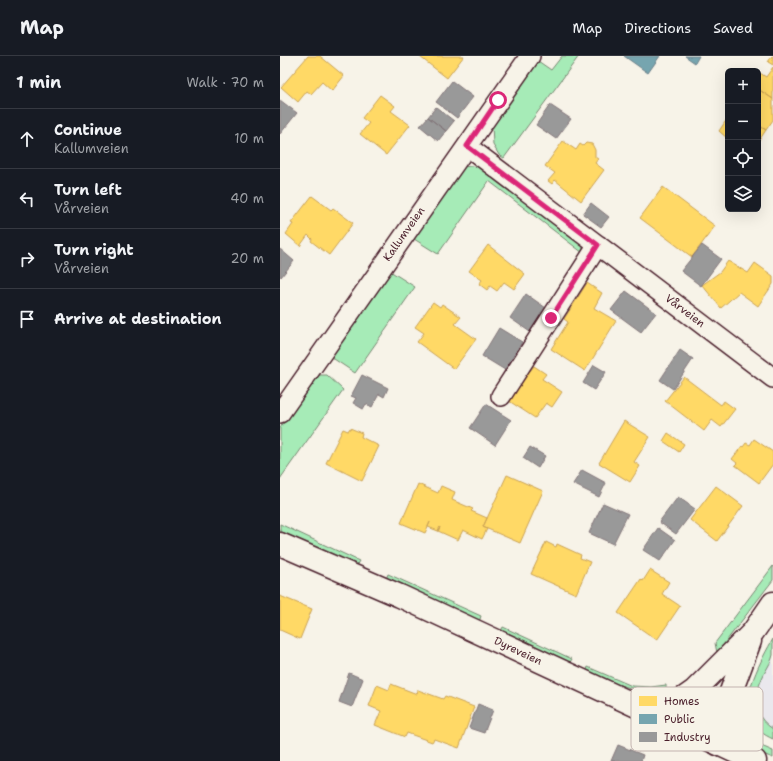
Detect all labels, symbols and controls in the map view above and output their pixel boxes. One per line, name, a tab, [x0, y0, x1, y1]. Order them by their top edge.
text: Map	[20, 15, 64, 40]
text: Map	[573, 19, 603, 37]
text: Directions	[625, 19, 691, 37]
text: Saved	[713, 19, 753, 37]
map controls	[725, 68, 761, 212]
button: +	[725, 68, 761, 104]
text: 1 min	[16, 71, 61, 93]
text: Walk · 70 m	[187, 74, 264, 91]
route start	[489, 91, 507, 109]
button: −	[725, 104, 761, 140]
text: Continue	[54, 120, 122, 140]
icon: ahead	[16, 128, 38, 150]
text: 10 m	[234, 130, 264, 147]
text: Kallumveien	[54, 140, 129, 157]
button: locate	[725, 140, 761, 176]
button: layers	[725, 176, 761, 212]
text: Turn left	[54, 180, 122, 200]
icon: left	[16, 188, 38, 210]
text: 40 m	[230, 190, 264, 207]
text: Vårveien	[54, 200, 109, 217]
street label: Kallumveien	[380, 204, 428, 264]
text: Turn right	[54, 240, 134, 260]
icon: right	[16, 248, 38, 270]
text: 20 m	[231, 250, 264, 267]
text: Vårveien	[54, 260, 109, 277]
street label: Vårveien	[662, 291, 708, 331]
icon: arrive	[16, 308, 38, 330]
text: Arrive at destination	[54, 309, 222, 329]
route end	[542, 309, 560, 327]
street label: Dyreveien	[491, 633, 545, 669]
legend	[631, 687, 763, 751]
text: Homes	[664, 694, 700, 709]
text: Public	[664, 712, 695, 727]
text: Industry	[664, 730, 711, 745]

